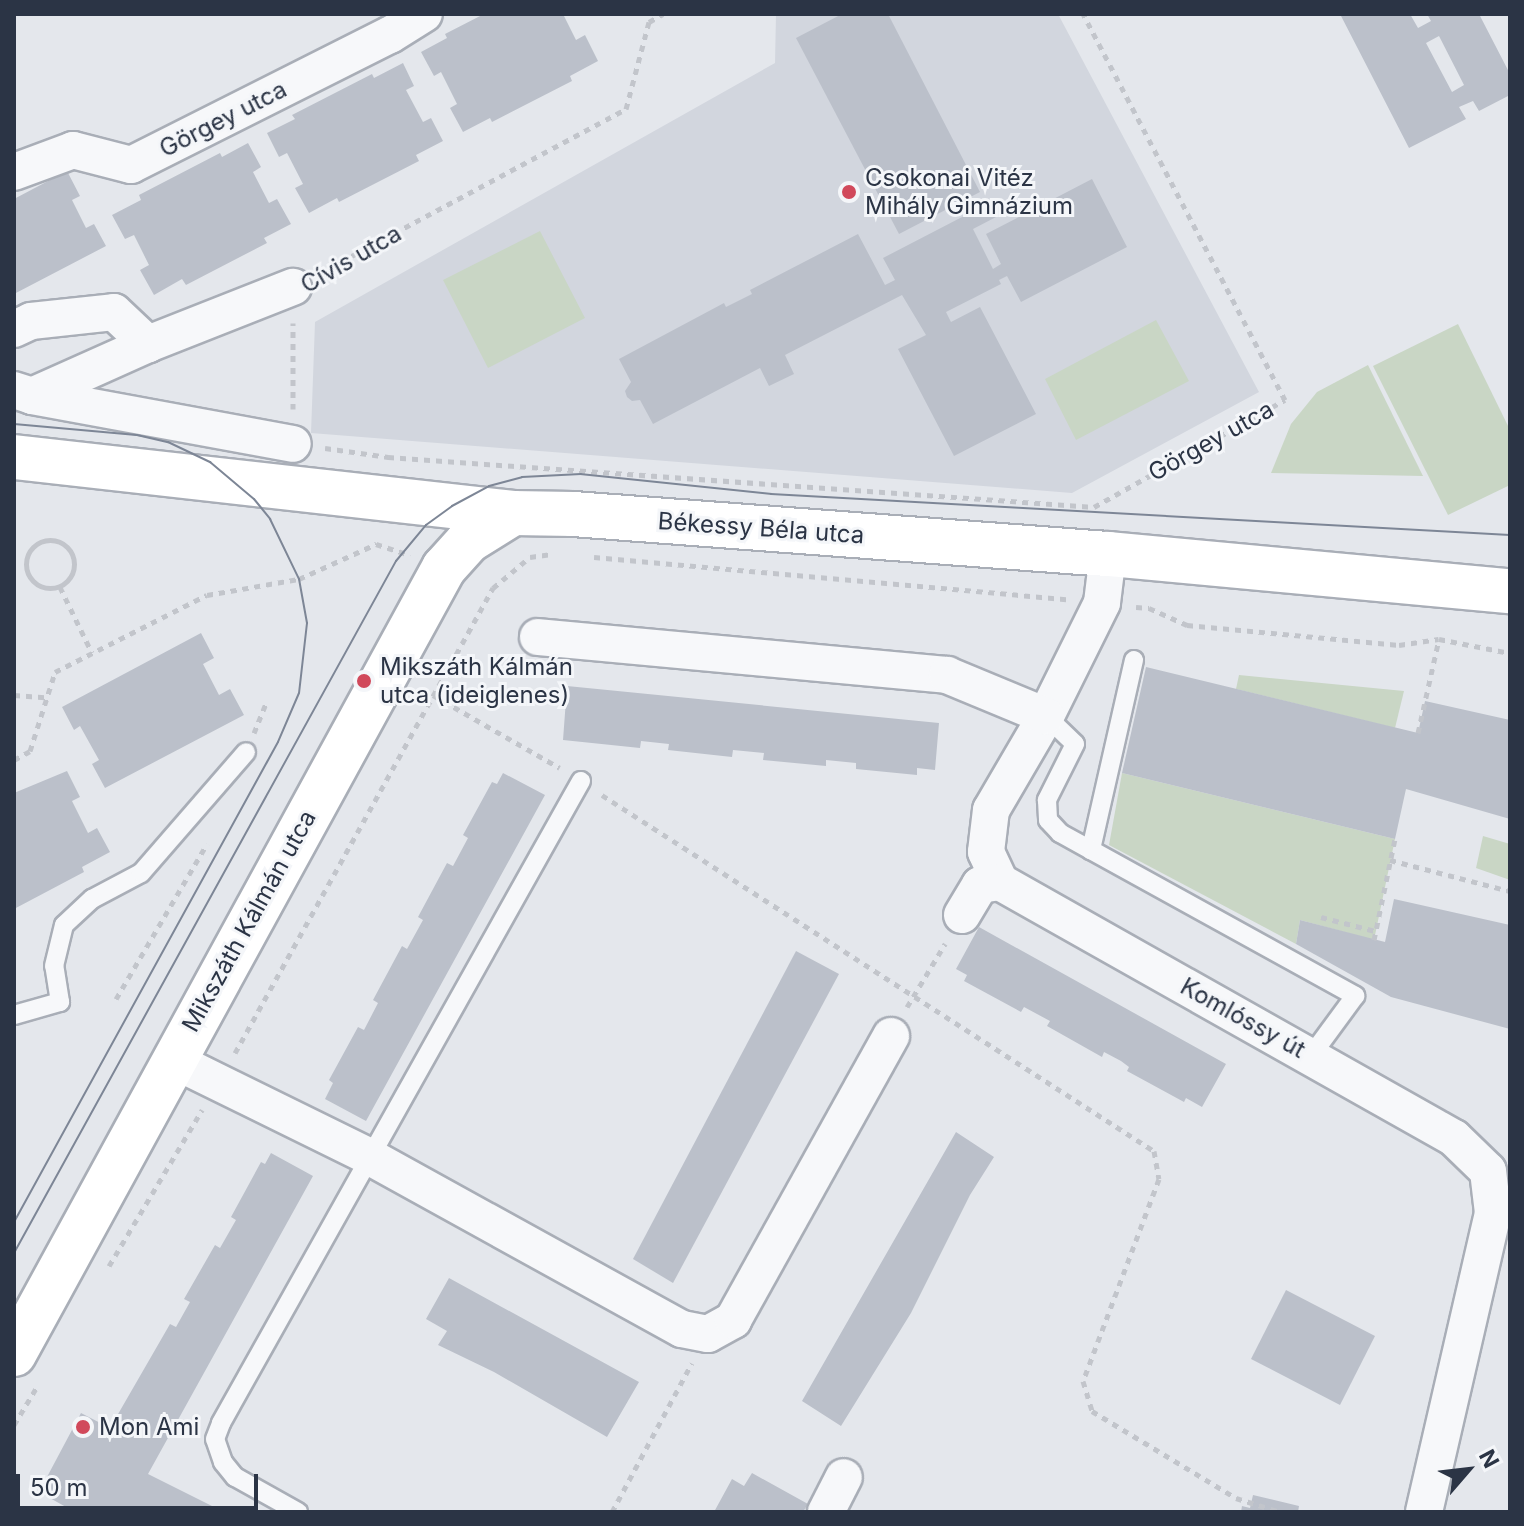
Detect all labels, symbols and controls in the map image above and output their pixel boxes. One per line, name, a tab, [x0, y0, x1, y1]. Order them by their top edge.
street label: Görgey utca	[155, 75, 291, 163]
place label: Csokonai Vitéz Mihály Gimnázium	[865, 164, 1073, 220]
marker: Csokonai Vitéz Mihály Gimnázium	[840, 183, 858, 201]
street label: Cívis utca	[296, 219, 406, 299]
street label: Görgey utca	[1143, 395, 1279, 487]
street label: Békessy Béla utca	[657, 506, 865, 550]
place label: Mikszáth Kálmán utca (ideiglenes)	[380, 653, 573, 709]
marker: Mikszáth Kálmán utca (ideiglenes)	[355, 672, 373, 690]
street label: Mikszáth Kálmán utca	[176, 805, 322, 1037]
street label: Komlóssy út	[1175, 972, 1311, 1064]
place label: Mon Ami	[99, 1413, 199, 1441]
marker: Mon Ami	[74, 1418, 92, 1436]
north arrow	[1428, 1430, 1508, 1510]
text: N	[1474, 1445, 1505, 1472]
scale bar	[20, 1458, 262, 1508]
text: 50 m	[30, 1473, 88, 1502]

